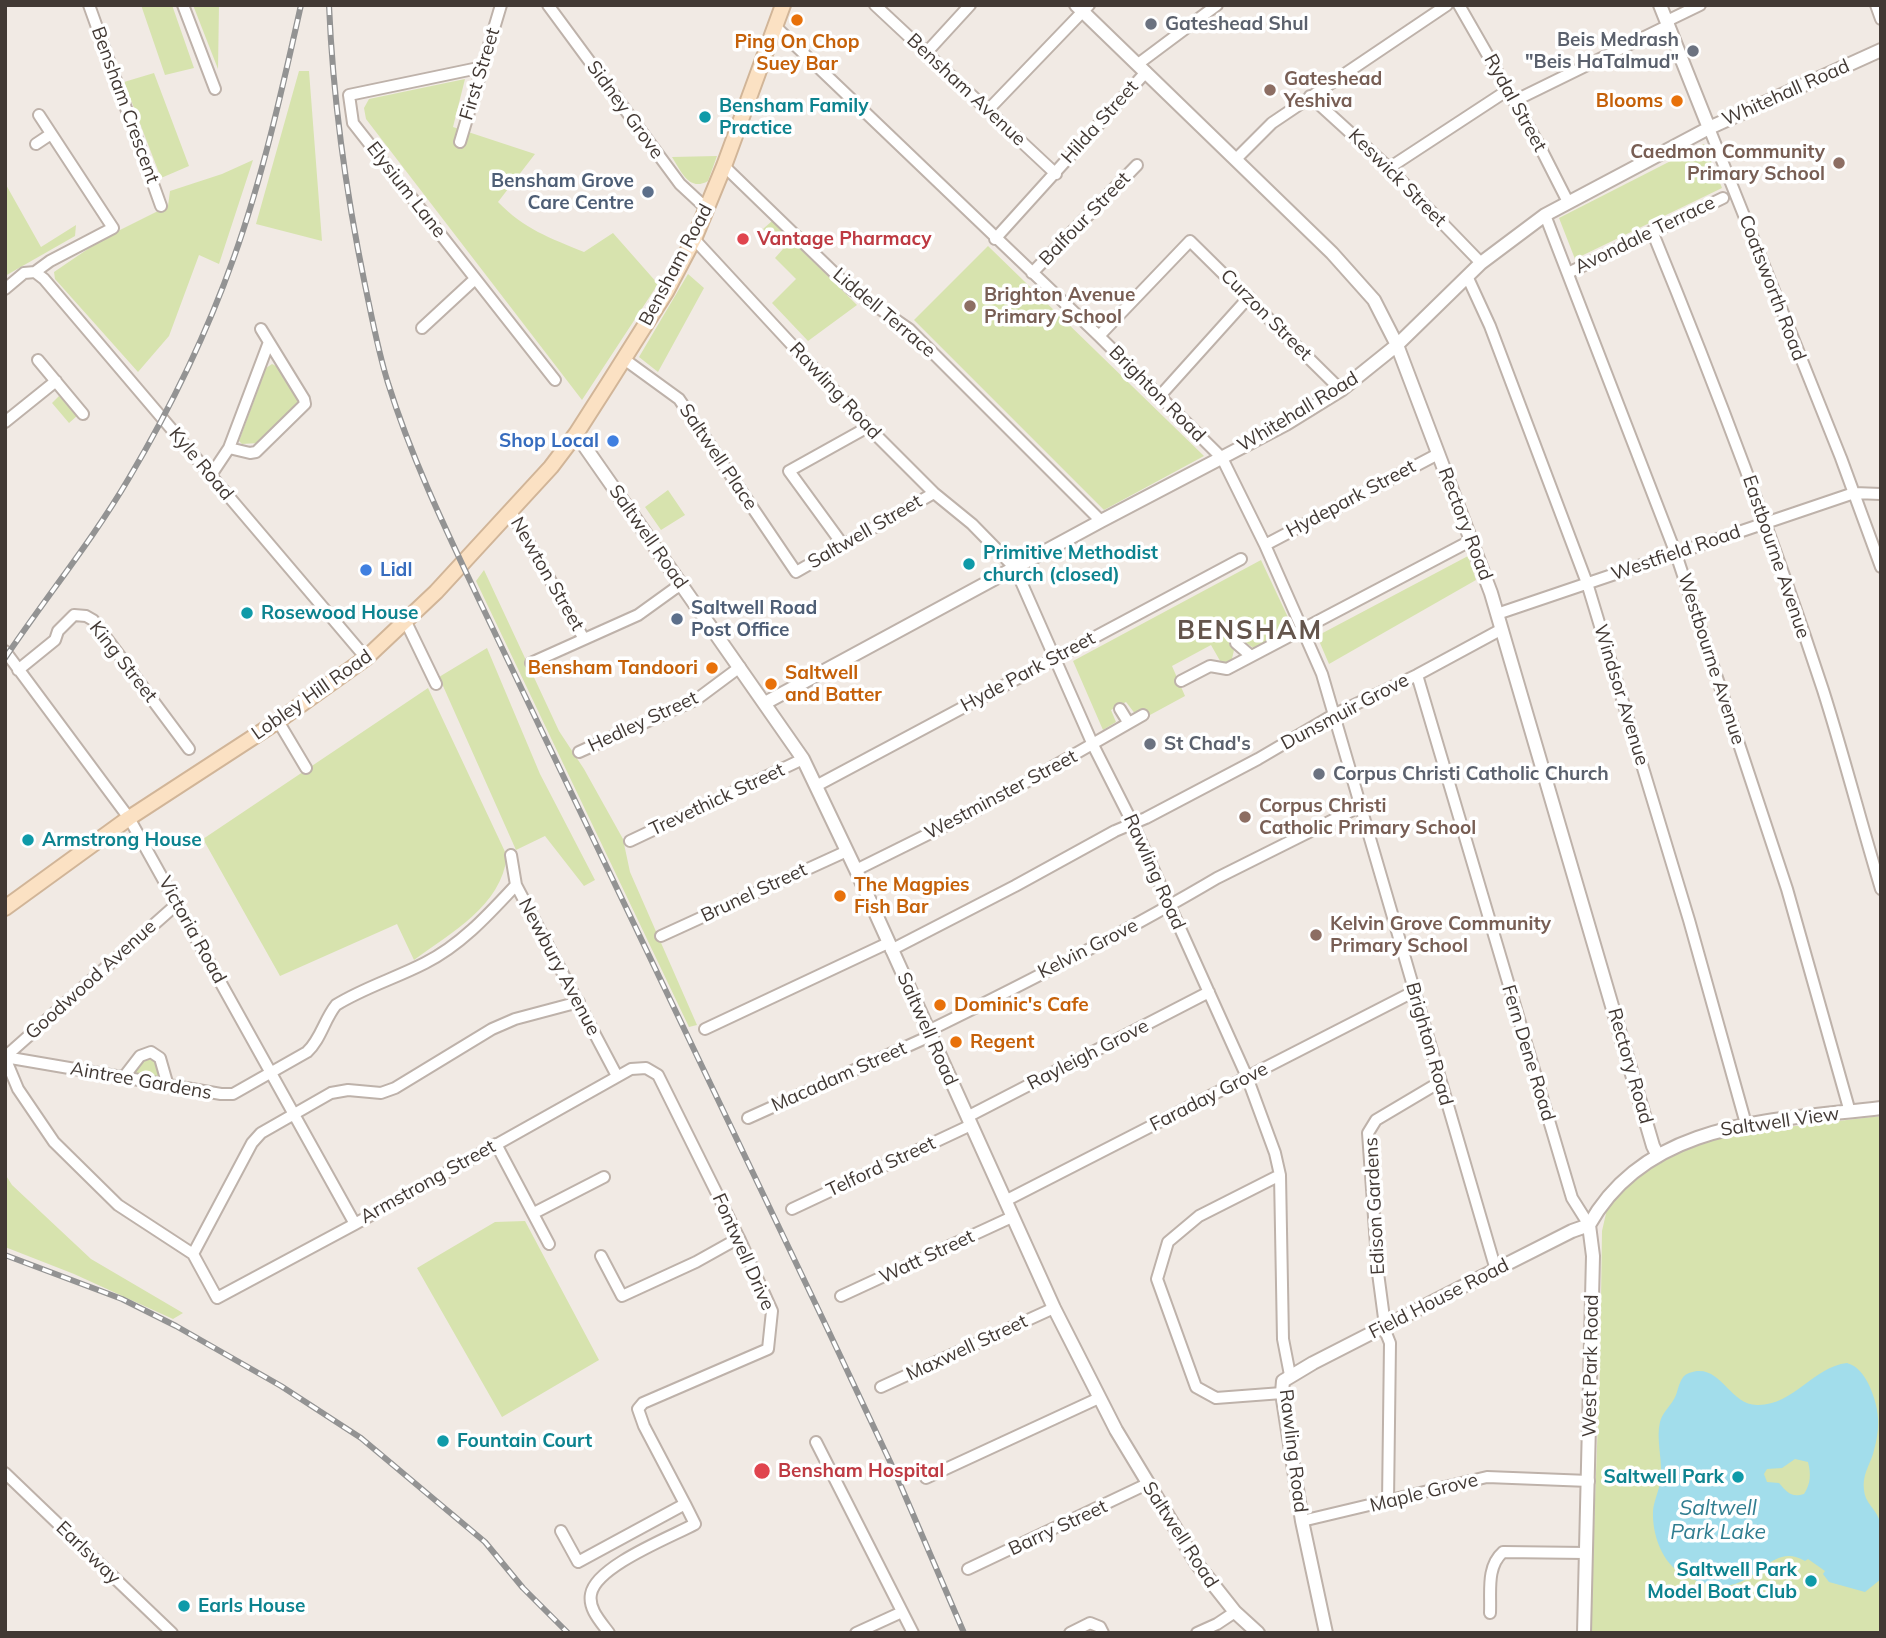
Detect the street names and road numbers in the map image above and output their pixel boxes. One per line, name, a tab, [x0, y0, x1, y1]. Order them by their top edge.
street label: Bensham Crescent	[86, 24, 164, 186]
street label: First Street	[455, 25, 505, 123]
street label: Bensham Avenue	[902, 29, 1030, 151]
street label: Rydal Street	[1479, 50, 1551, 156]
street label: Whitehall Road	[1719, 55, 1853, 131]
street label: Sidney Grove	[582, 56, 668, 164]
street label: Hilda Street	[1057, 76, 1143, 168]
street label: Keswick Street	[1343, 124, 1451, 232]
street label: Elysium Lane	[362, 138, 450, 242]
street label: Balfour Street	[1035, 167, 1135, 271]
street label: Avondale Terrace	[1571, 191, 1719, 279]
street label: Bensham Road	[634, 200, 718, 330]
street label: Coatsworth Road	[1734, 212, 1810, 364]
street label: Liddell Terrace	[828, 263, 940, 363]
street label: Curzon Street	[1216, 265, 1316, 365]
street label: Rawling Road	[784, 338, 886, 444]
street label: Brighton Road	[1104, 341, 1210, 447]
street label: Whitehall Road	[1234, 367, 1362, 457]
street label: Saltwell Place	[674, 400, 762, 514]
street label: Kyle Road	[164, 423, 238, 505]
street label: Hydepark Street	[1282, 455, 1420, 543]
street label: Rectory Road	[1433, 464, 1497, 584]
street label: Eastbourne Avenue	[1737, 472, 1815, 642]
street label: Saltwell Road	[604, 481, 692, 593]
street label: Saltwell Street	[804, 490, 926, 574]
street label: Newton Street	[505, 513, 589, 635]
street label: Westfield Road	[1608, 520, 1744, 586]
street label: Westbourne Avenue	[1672, 570, 1750, 748]
street label: King Street	[84, 617, 162, 707]
street label: Windsor Avenue	[1589, 622, 1653, 768]
street label: Hyde Park Street	[957, 627, 1099, 717]
street label: Lobley Hill Road	[247, 645, 377, 745]
street label: Dunsmuir Grove	[1277, 669, 1413, 755]
street label: Hedley Street	[584, 687, 702, 757]
street label: Westminster Street	[921, 745, 1081, 845]
street label: Trevethick Street	[646, 759, 788, 841]
street label: Rawling Road	[1118, 811, 1190, 933]
street label: Brunel Street	[697, 859, 811, 927]
street label: Victoria Road	[153, 872, 231, 988]
street label: Newbury Avenue	[513, 895, 605, 1039]
street label: Kelvin Grove	[1034, 914, 1142, 984]
street label: Goodwood Avenue	[21, 915, 161, 1045]
street label: Saltwell Road	[892, 969, 962, 1089]
street label: Brighton Road	[1401, 980, 1457, 1108]
street label: Fern Dene Road	[1496, 982, 1560, 1124]
street label: Rectory Road	[1603, 1006, 1657, 1126]
street label: Rayleigh Grove	[1024, 1015, 1152, 1095]
street label: Macadam Street	[768, 1037, 910, 1117]
street label: Aintree Gardens	[69, 1057, 213, 1105]
street label: Faraday Grove	[1146, 1057, 1272, 1137]
street label: Saltwell View	[1719, 1102, 1841, 1142]
street label: Telford Street	[823, 1132, 939, 1202]
street label: Armstrong Street	[356, 1135, 500, 1229]
street label: Edison Gardens	[1360, 1137, 1390, 1275]
street label: Fontwell Drive	[707, 1190, 779, 1314]
street label: Watt Street	[876, 1225, 978, 1289]
street label: Field House Road	[1365, 1254, 1513, 1344]
street label: West Park Road	[1578, 1294, 1604, 1438]
street label: Maxwell Street	[903, 1310, 1031, 1386]
street label: Rawling Road	[1274, 1388, 1312, 1514]
street label: Maple Grove	[1368, 1469, 1480, 1517]
street label: Saltwell Road	[1137, 1478, 1223, 1592]
street label: Barry Street	[1005, 1495, 1111, 1561]
street label: Earlsway	[51, 1517, 125, 1589]

